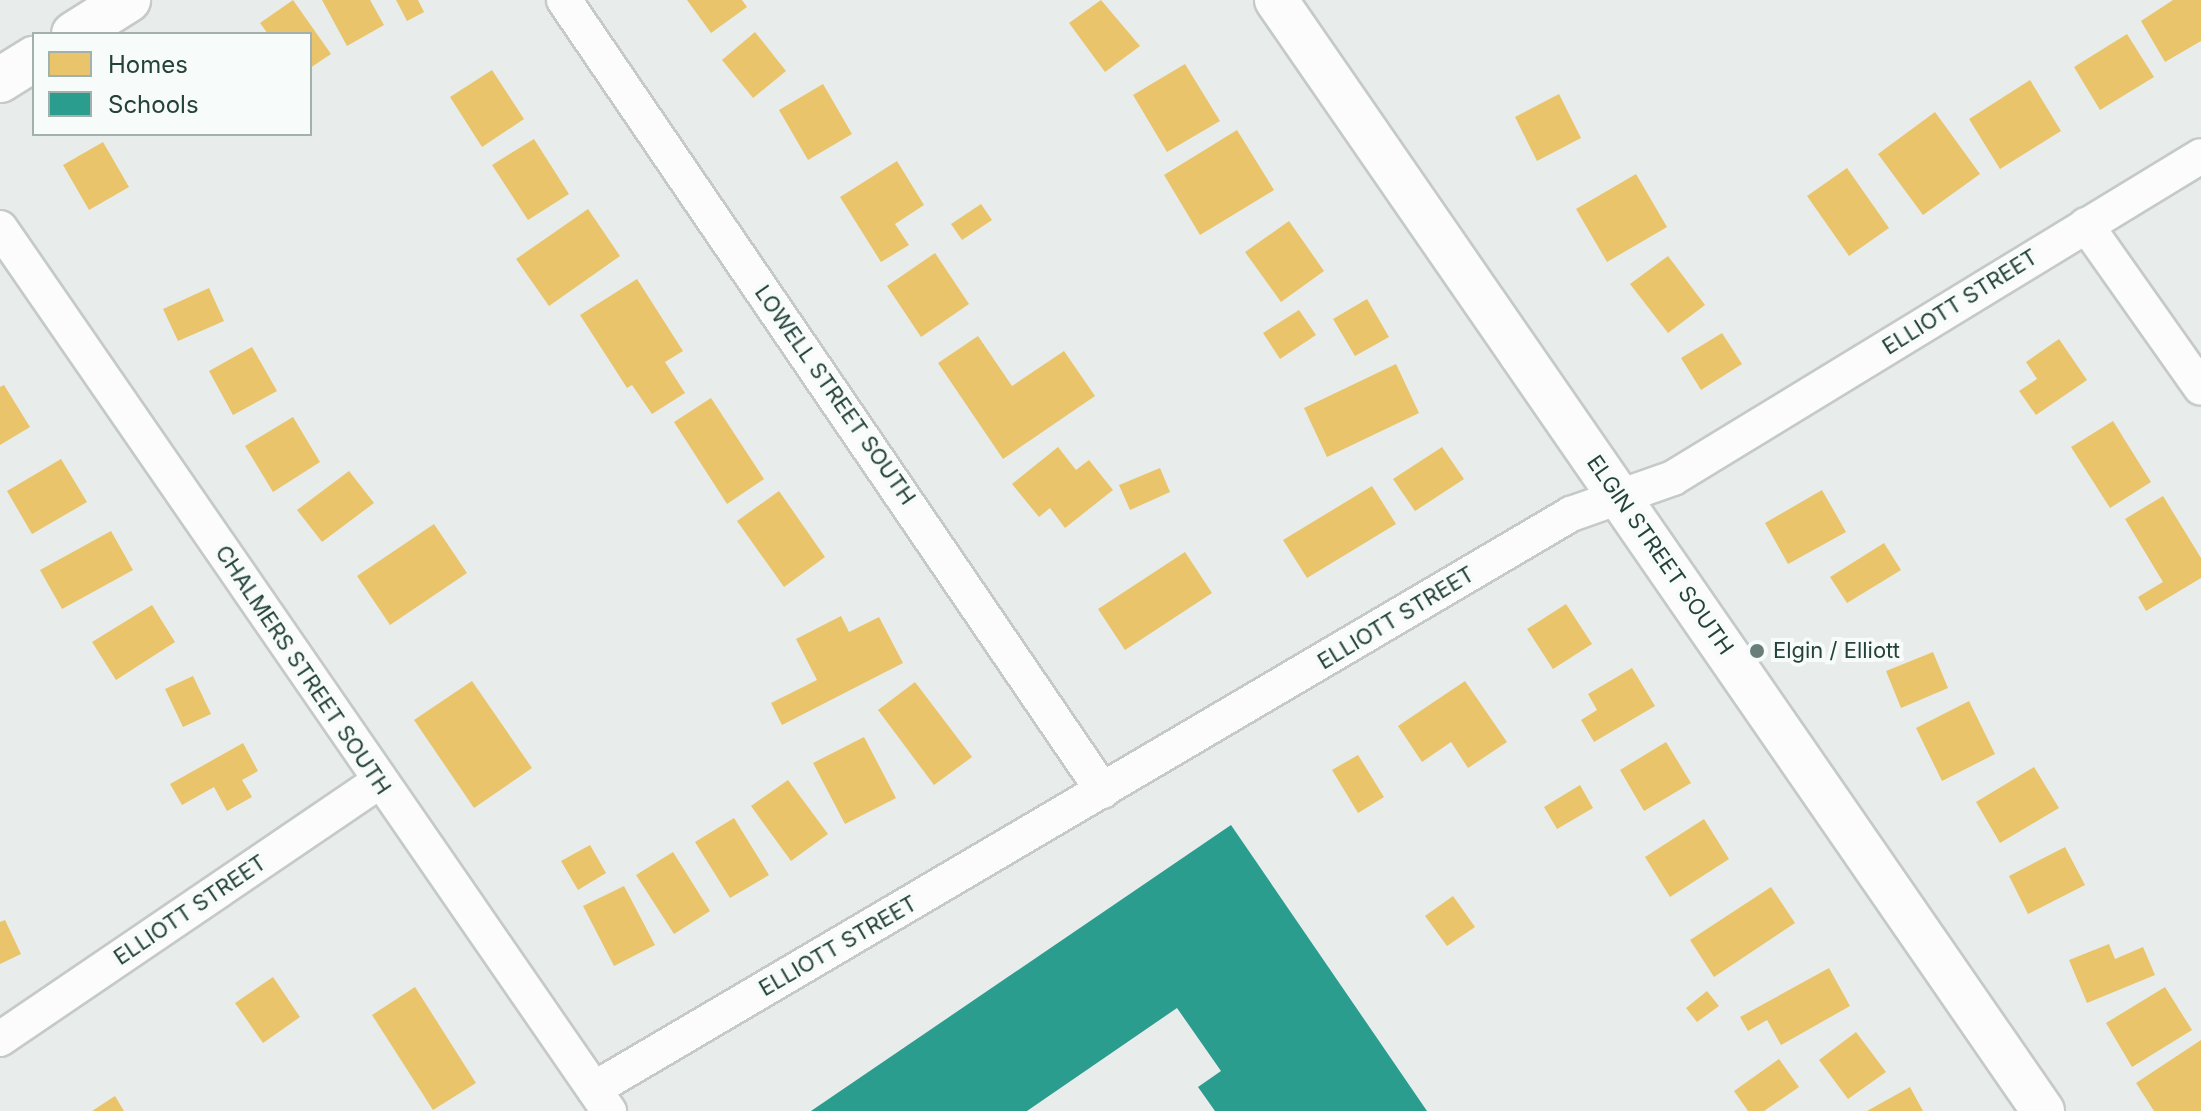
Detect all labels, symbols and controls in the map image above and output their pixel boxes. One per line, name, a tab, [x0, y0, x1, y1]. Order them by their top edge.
legend	[32, 32, 312, 136]
text: Homes	[108, 50, 188, 79]
text: Schools	[108, 90, 199, 119]
street label: ELLIOTT STREET	[1878, 244, 2042, 360]
street label: LOWELL STREET SOUTH	[749, 280, 921, 510]
street label: ELGIN STREET SOUTH	[1581, 450, 1739, 660]
street label: CHALMERS STREET SOUTH	[210, 540, 396, 800]
street label: ELLIOTT STREET	[1313, 561, 1479, 675]
place label: Elgin / Elliott	[1773, 638, 1900, 664]
marker: Elgin / Elliott	[1748, 642, 1766, 660]
street label: ELLIOTT STREET	[109, 849, 271, 971]
street label: ELLIOTT STREET	[754, 890, 922, 1002]

